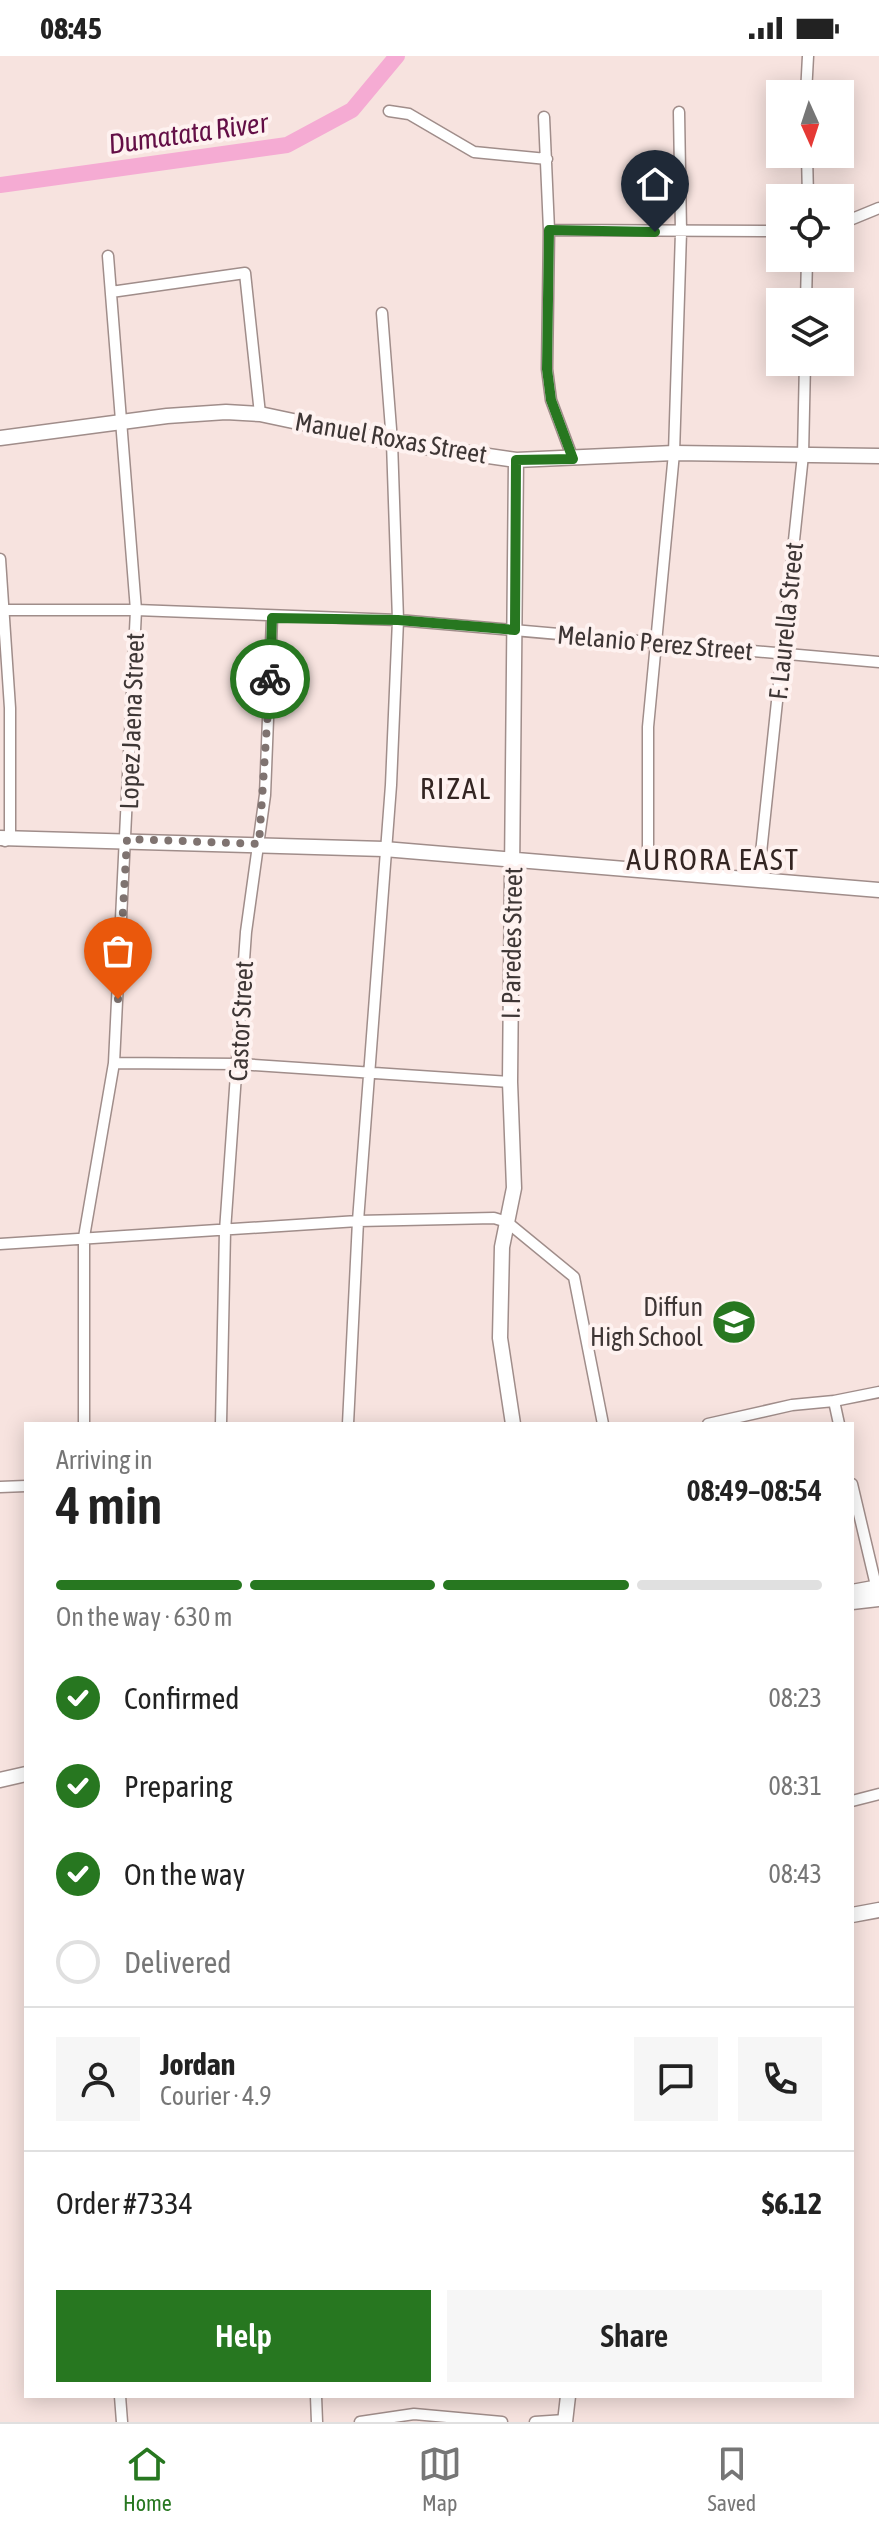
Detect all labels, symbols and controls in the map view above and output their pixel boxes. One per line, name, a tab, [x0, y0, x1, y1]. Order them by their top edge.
text: 08:45	[40, 11, 102, 45]
north arrow	[766, 80, 854, 168]
map controls	[766, 80, 854, 376]
water label: Dumatata River	[106, 106, 271, 160]
pin	[621, 150, 689, 232]
icon: home	[633, 162, 677, 206]
button: locate	[766, 184, 854, 272]
button: layers	[766, 288, 854, 376]
street label: Manuel Roxas Street	[293, 406, 489, 470]
street label: F. Laurella Street	[763, 541, 809, 701]
street label: Melanio Perez Street	[556, 620, 754, 666]
street label: Lopez Jaena Street	[114, 632, 150, 810]
courier	[230, 639, 310, 719]
icon: bike	[248, 657, 292, 701]
district label: RIZAL	[420, 771, 492, 805]
district label: AURORA EAST	[626, 842, 800, 876]
street label: I. Paredes Street	[496, 867, 528, 1019]
pin	[84, 917, 152, 999]
icon: bag	[96, 929, 140, 973]
street label: Castor Street	[223, 960, 259, 1082]
place label: Diffun High School	[590, 1292, 703, 1352]
school or university icon: Diffun High School	[710, 1298, 758, 1346]
text: Arriving in	[56, 1445, 153, 1475]
text: 08:49–08:54	[687, 1473, 822, 1507]
text: 4 min	[56, 1475, 162, 1535]
text: On the way · 630 m	[56, 1602, 233, 1632]
icon: check	[56, 1676, 100, 1720]
text: Confirmed	[124, 1681, 239, 1715]
text: 08:23	[768, 1683, 822, 1713]
icon: check	[56, 1764, 100, 1808]
text: Preparing	[124, 1769, 233, 1803]
text: 08:31	[768, 1771, 822, 1801]
icon: check	[56, 1852, 100, 1896]
text: On the way	[124, 1857, 245, 1891]
text: 08:43	[768, 1859, 822, 1889]
text: Delivered	[124, 1945, 232, 1979]
button: person	[56, 2037, 140, 2121]
button: chat	[634, 2037, 718, 2121]
button: phone	[738, 2037, 822, 2121]
text: Jordan	[160, 2047, 235, 2081]
text: Courier · 4.9	[160, 2081, 271, 2111]
text: Order #7334	[56, 2186, 193, 2220]
text: $6.12	[762, 2186, 822, 2220]
button: Help	[56, 2290, 431, 2382]
button: Share	[447, 2290, 822, 2382]
tab: Home	[123, 2442, 172, 2516]
tab: Map	[418, 2442, 462, 2516]
tab: Saved	[707, 2442, 756, 2516]

